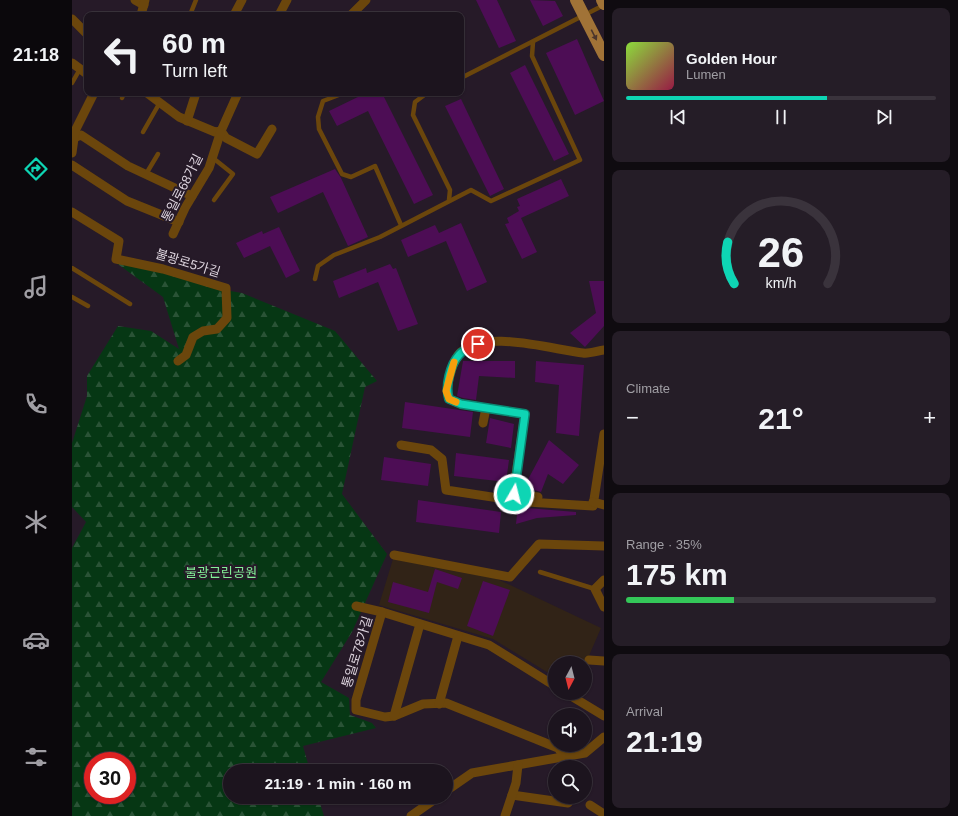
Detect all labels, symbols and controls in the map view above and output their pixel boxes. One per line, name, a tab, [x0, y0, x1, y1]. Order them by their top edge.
icon: left	[96, 28, 148, 80]
text: 60 m	[162, 28, 226, 59]
one-way arrow	[591, 29, 597, 40]
text: 21:18	[13, 45, 59, 65]
text: Golden Hour	[686, 50, 777, 67]
text: Turn left	[162, 61, 227, 81]
text: Lumen	[686, 67, 726, 82]
icon: previous	[667, 106, 689, 128]
icon: pause	[770, 106, 792, 128]
icon: next	[873, 106, 895, 128]
street label: 통일로68가길	[158, 152, 206, 224]
icon: directions	[22, 155, 50, 183]
text: 26	[758, 229, 804, 276]
street label: 불광로5가길	[154, 246, 222, 280]
icon: music	[22, 273, 50, 301]
text: km/h	[766, 275, 797, 291]
pin	[461, 327, 495, 361]
icon: arrive	[467, 333, 489, 355]
text: Climate	[626, 381, 670, 396]
icon: phone	[22, 390, 50, 418]
text: 21°	[758, 402, 804, 435]
text: −	[626, 405, 639, 430]
text: +	[923, 405, 936, 430]
position arrow	[493, 473, 535, 515]
icon: climate	[22, 508, 50, 536]
text: Range · 35%	[626, 537, 702, 552]
text: 175 km	[626, 558, 728, 591]
park label: 불광근린공원	[185, 565, 257, 580]
street label: 통일로78가길	[339, 614, 375, 690]
icon: car	[22, 626, 50, 654]
north arrow	[548, 656, 592, 700]
map controls	[548, 656, 592, 804]
text: Arrival	[626, 704, 663, 719]
button: sound	[548, 708, 592, 752]
text: 21:19	[626, 725, 703, 758]
icon: filters	[22, 743, 50, 771]
speed limit sign: 30	[84, 752, 136, 804]
button: search	[548, 760, 592, 804]
text: 21:19 · 1 min · 160 m	[265, 775, 411, 792]

